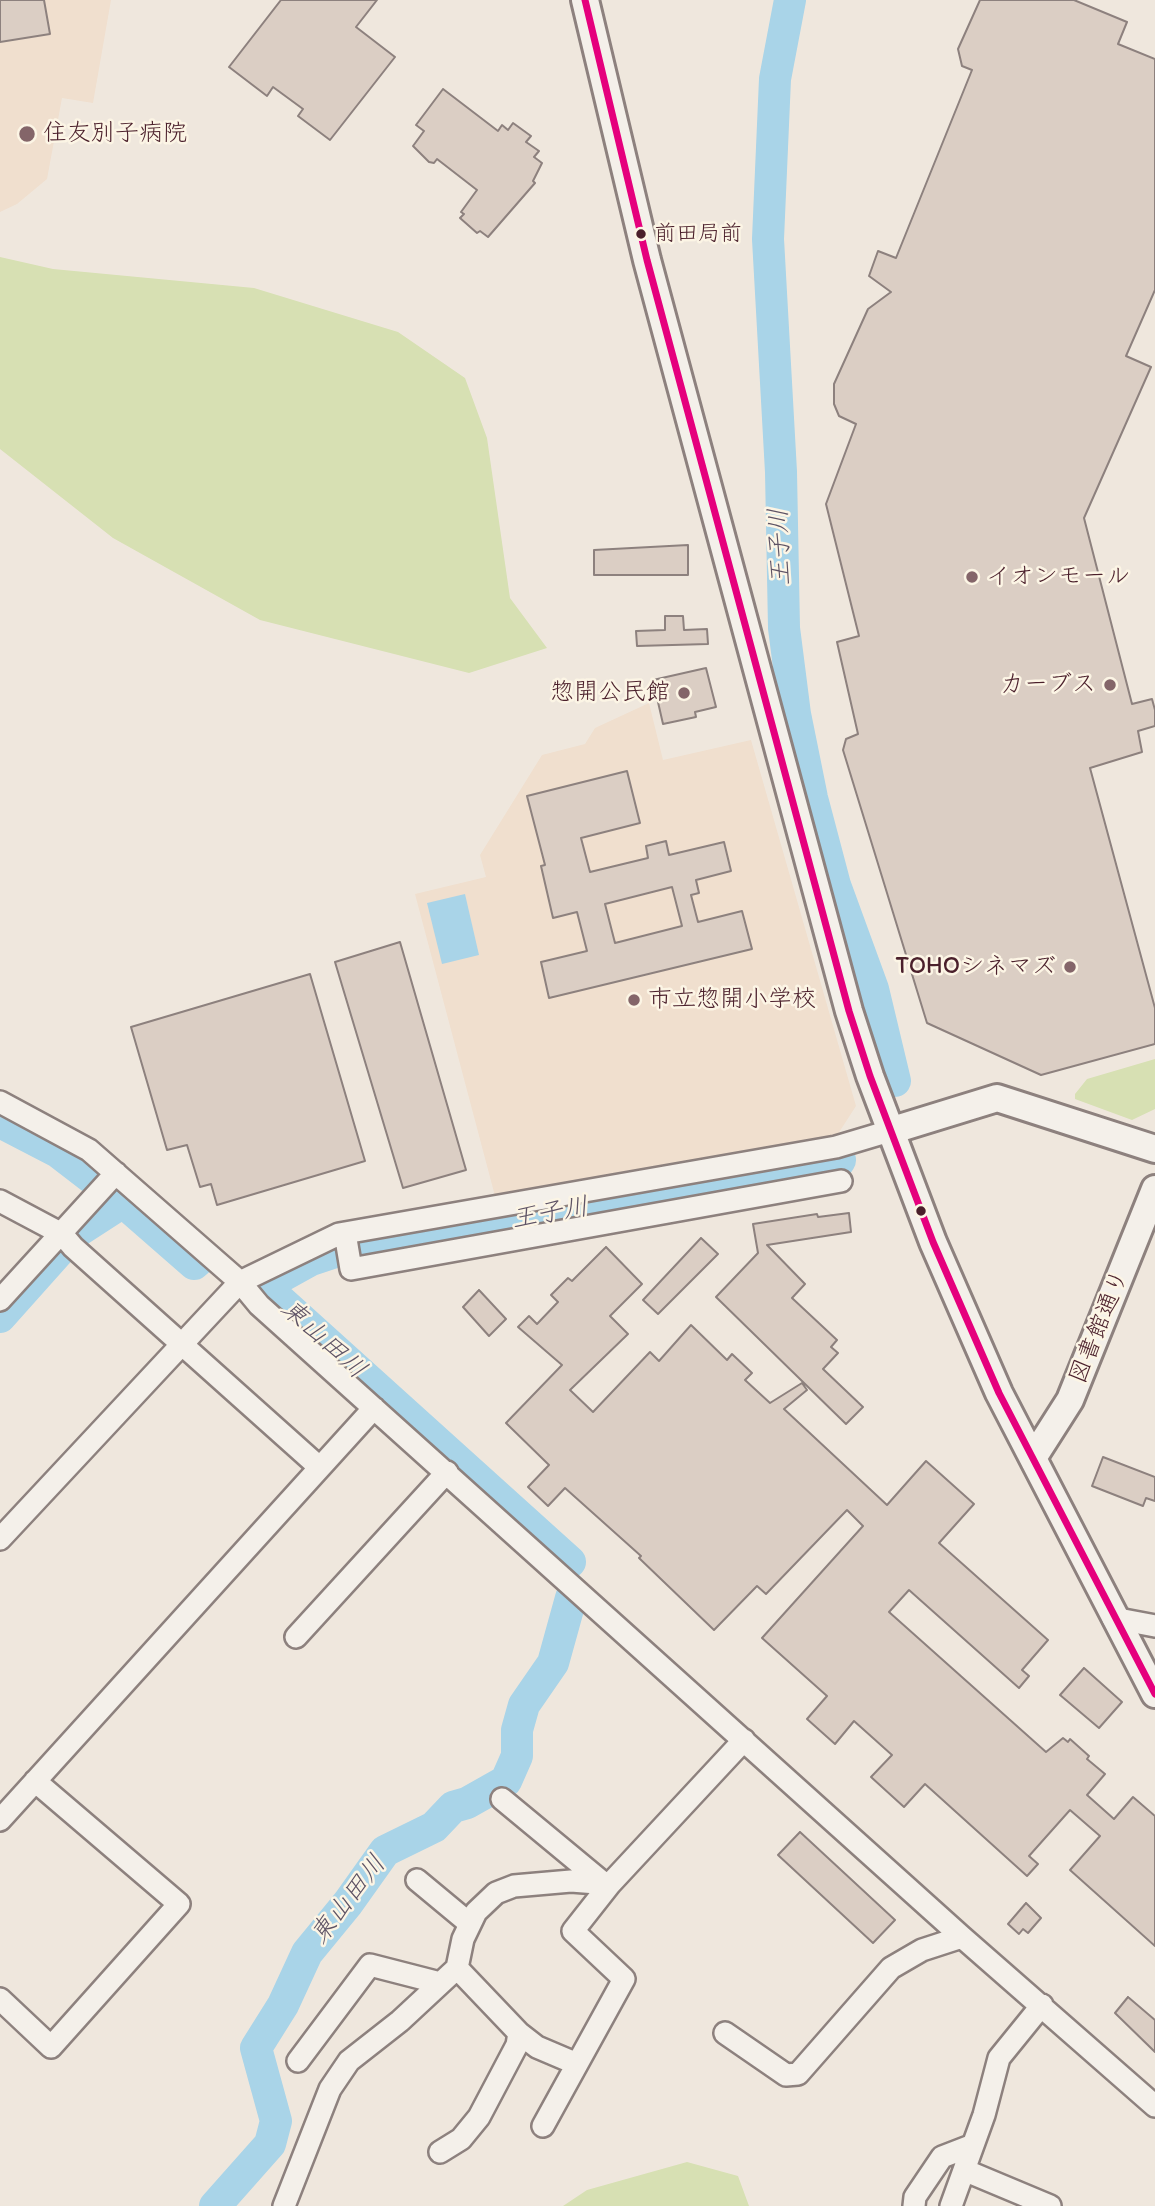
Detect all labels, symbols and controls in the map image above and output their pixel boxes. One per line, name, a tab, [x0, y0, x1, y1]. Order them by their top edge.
place label: 住友別子病院	[43, 120, 187, 148]
marker: 住友別子病院	[17, 124, 37, 144]
place label: 前田局前	[654, 221, 742, 247]
marker: 前田局前	[634, 227, 648, 241]
water label: 王子川	[764, 507, 798, 587]
place label: イオンモール	[986, 563, 1130, 591]
marker: イオンモール	[964, 569, 980, 585]
place label: カーブス	[1000, 671, 1096, 699]
marker: カーブス	[1102, 677, 1118, 693]
place label: 惣開公民館	[550, 679, 670, 707]
marker: 惣開公民館	[676, 685, 692, 701]
place label: TOHOシネマズ	[895, 953, 1056, 981]
marker: TOHOシネマズ	[1062, 959, 1078, 975]
place label: 市立惣開小学校	[648, 986, 816, 1014]
marker: 市立惣開小学校	[626, 992, 642, 1008]
water label: 王子川	[509, 1192, 591, 1236]
unlabelled marker	[914, 1204, 928, 1218]
street label: 図書館通り	[1064, 1266, 1136, 1388]
water label: 東山田川	[274, 1294, 372, 1386]
water label: 東山田川	[305, 1849, 393, 1951]

